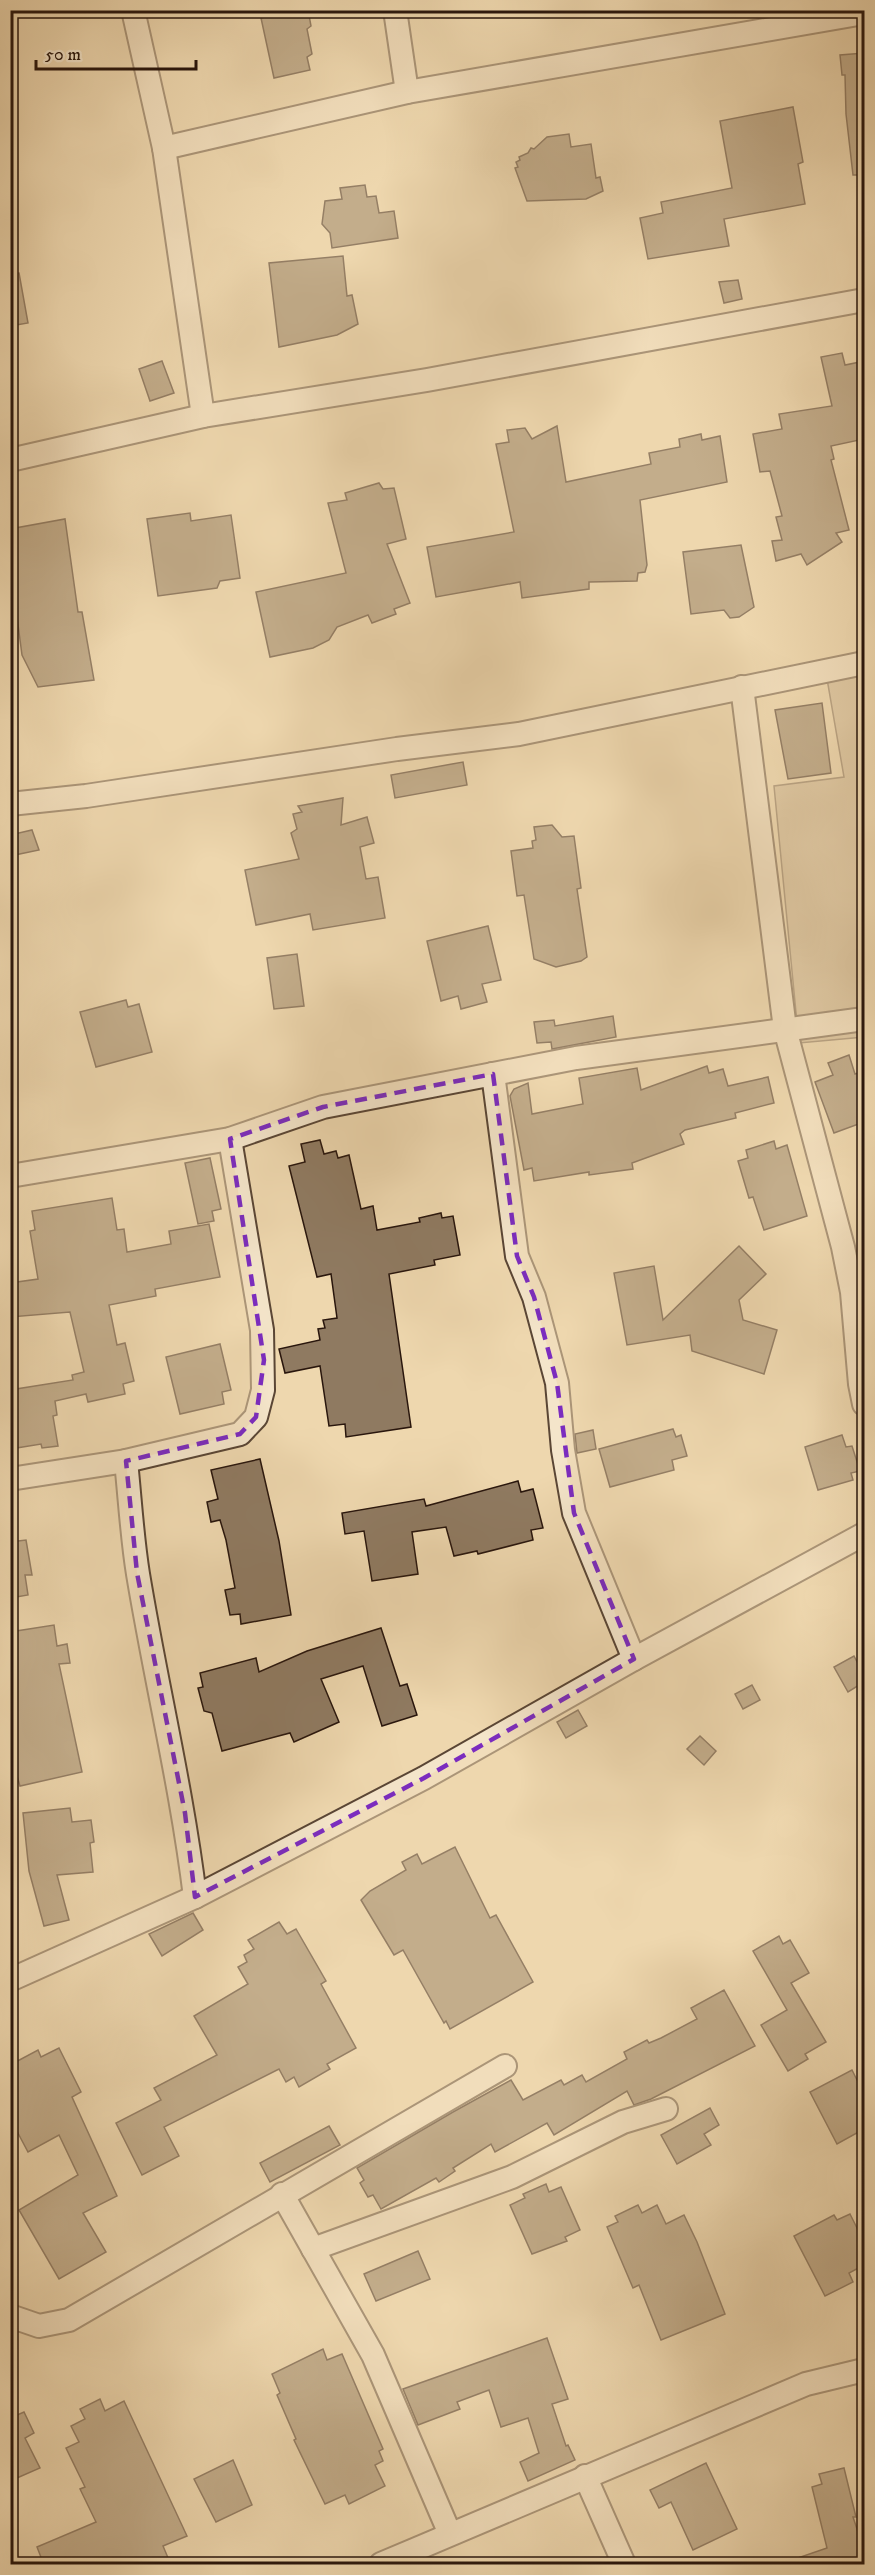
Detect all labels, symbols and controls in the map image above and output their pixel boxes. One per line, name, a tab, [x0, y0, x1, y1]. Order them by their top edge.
scale bar	[36, 33, 196, 71]
text: 50 m	[45, 44, 81, 66]

